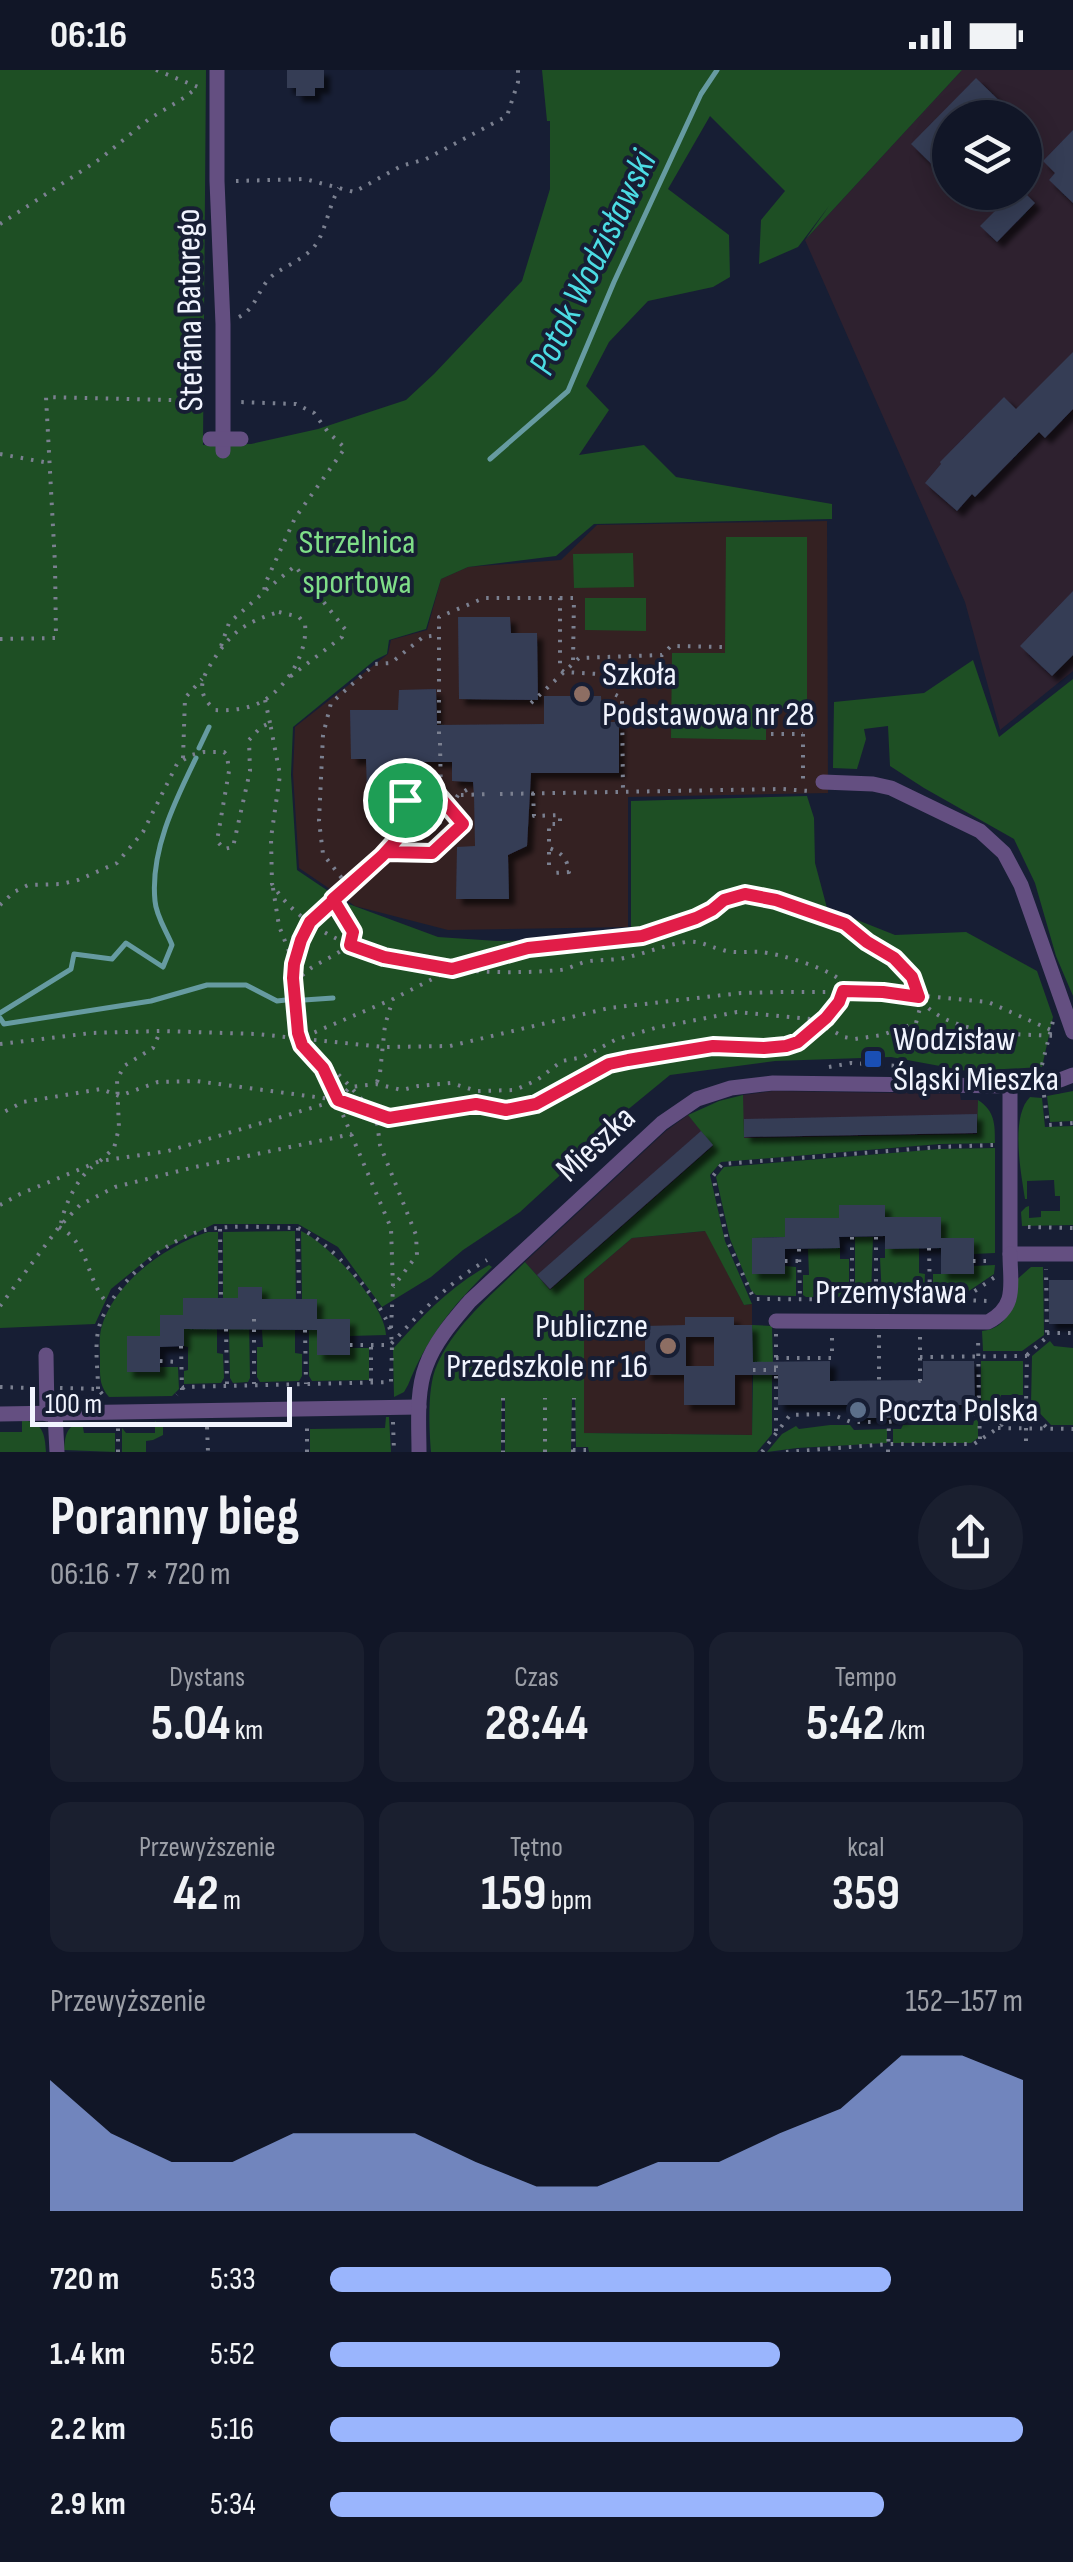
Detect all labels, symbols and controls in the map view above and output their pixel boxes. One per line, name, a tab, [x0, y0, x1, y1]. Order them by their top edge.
text: 06:16	[50, 13, 127, 58]
map controls	[932, 100, 1042, 210]
button: layers	[932, 100, 1042, 210]
water label: Potok Wodzisławski	[519, 143, 667, 382]
street label: Stefana Batorego	[167, 208, 213, 412]
park label: Strzelnica sportowa	[299, 521, 415, 604]
place label: Szkoła Podstawowa nr 28	[602, 653, 815, 736]
marker: Szkoła Podstawowa nr 28	[571, 683, 593, 705]
pin	[363, 758, 448, 843]
icon: arrive	[378, 773, 433, 828]
place label: Wodzisław Śląski Mieszka	[893, 1018, 1059, 1101]
marker: Wodzisław Śląski Mieszka	[862, 1048, 884, 1070]
street label: Mieszka	[547, 1097, 645, 1191]
street label: Przemysława	[815, 1271, 967, 1314]
place label: Publiczne Przedszkole nr 16	[446, 1305, 648, 1388]
marker: Publiczne Przedszkole nr 16	[657, 1335, 679, 1357]
scale bar	[30, 1382, 292, 1426]
text: 100 m	[45, 1388, 102, 1421]
place label: Poczta Polska	[878, 1389, 1038, 1432]
marker: Poczta Polska	[847, 1399, 869, 1421]
text: Poranny bieg	[50, 1484, 299, 1551]
button: share	[918, 1485, 1023, 1590]
text: 06:16 · 7 × 720 m	[50, 1555, 231, 1594]
text: Dystans	[169, 1661, 245, 1694]
text: Czas	[514, 1661, 559, 1694]
text: Tempo	[835, 1661, 897, 1694]
text: 5.04	[151, 1694, 230, 1754]
text: 28:44	[485, 1694, 588, 1754]
text: 5:42	[806, 1694, 885, 1754]
text: km	[230, 1714, 263, 1747]
text: /km	[885, 1714, 925, 1747]
text: Przewyższenie	[139, 1831, 275, 1864]
text: Tętno	[510, 1831, 563, 1864]
text: kcal	[847, 1831, 884, 1864]
text: 42	[173, 1864, 219, 1924]
text: 159	[481, 1864, 546, 1924]
text: 359	[832, 1864, 900, 1924]
text: m	[219, 1884, 241, 1917]
text: bpm	[546, 1884, 592, 1917]
text: Przewyższenie	[50, 1982, 206, 2021]
text: 152–157 m	[906, 1982, 1023, 2021]
text: 720 m	[50, 2260, 119, 2299]
text: 5:33	[210, 2260, 256, 2299]
text: 1.4 km	[50, 2335, 125, 2374]
text: 5:52	[210, 2335, 255, 2374]
text: 2.2 km	[50, 2410, 126, 2449]
text: 5:16	[210, 2410, 254, 2449]
text: 2.9 km	[50, 2485, 126, 2524]
text: 5:34	[210, 2485, 256, 2524]

